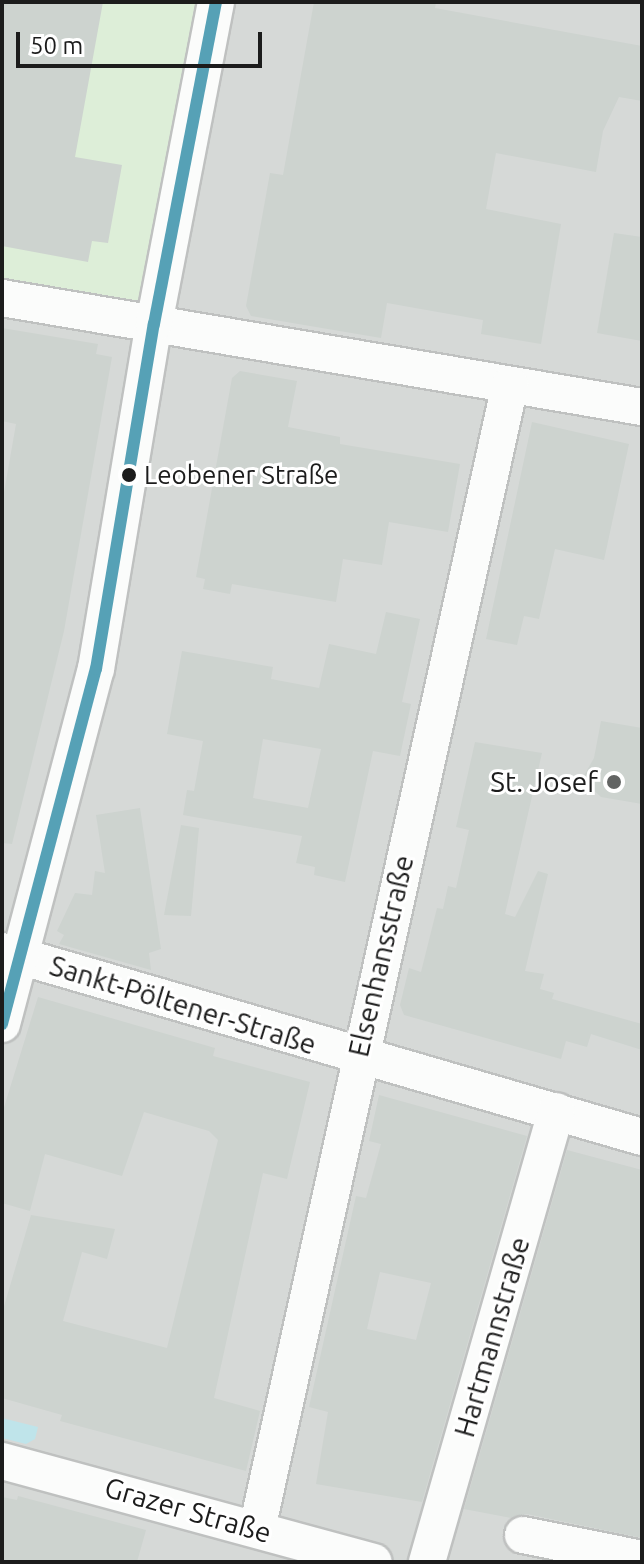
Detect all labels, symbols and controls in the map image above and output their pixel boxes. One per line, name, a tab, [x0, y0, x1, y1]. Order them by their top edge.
scale bar	[20, 16, 266, 66]
text: 50 m	[30, 32, 83, 59]
place label: Leobener Straße	[144, 459, 338, 491]
marker: Leobener Straße	[121, 467, 137, 483]
place label: St. Josef	[490, 765, 598, 799]
marker: St. Josef	[605, 773, 623, 791]
street label: Elsenhansstraße	[342, 852, 420, 1060]
street label: Sankt-Pöltener-Straße	[46, 948, 320, 1062]
street label: Hartmannstraße	[447, 1233, 537, 1441]
street label: Grazer Straße	[101, 1470, 275, 1550]

